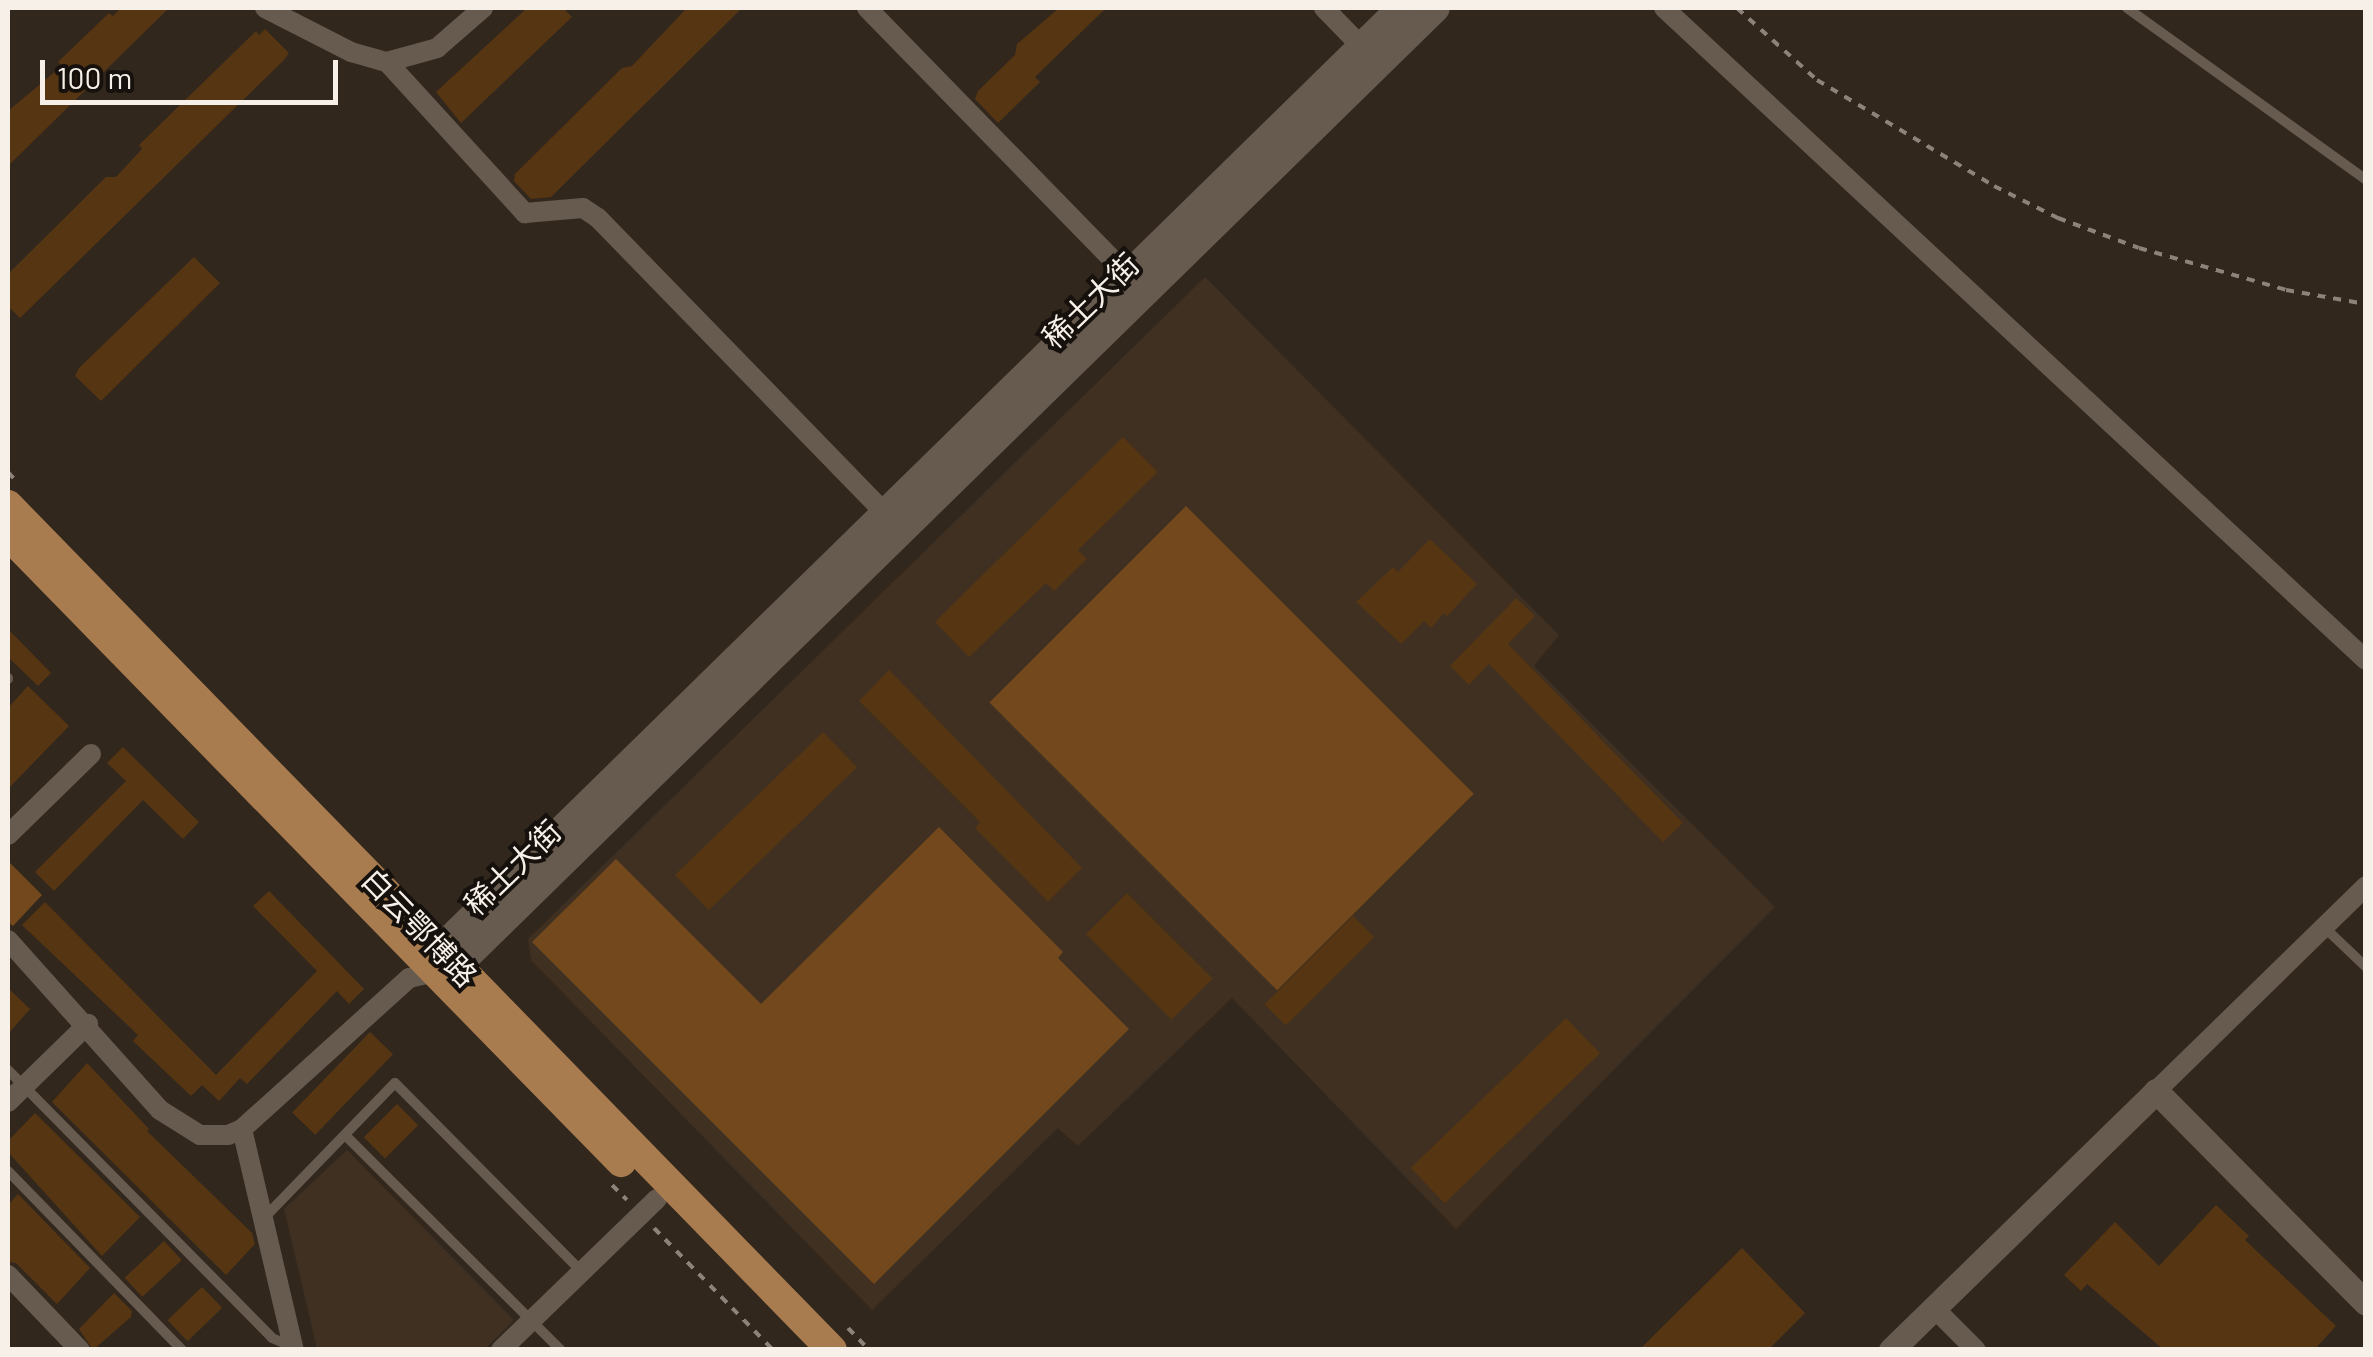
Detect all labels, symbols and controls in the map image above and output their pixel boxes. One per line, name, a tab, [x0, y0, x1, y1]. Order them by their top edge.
scale bar	[45, 40, 342, 102]
text: 100 m	[57, 59, 132, 95]
street label: 稀土大街	[1034, 245, 1146, 355]
street label: 稀土大街	[456, 812, 568, 922]
street label: 白云鄂博路	[355, 861, 485, 993]

